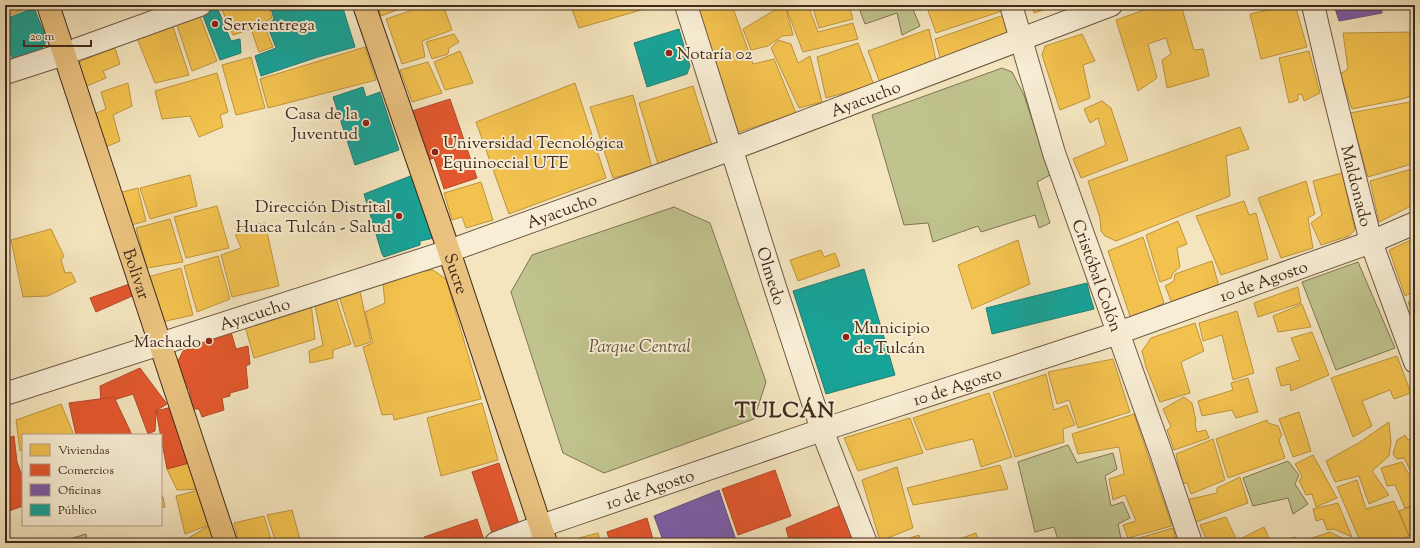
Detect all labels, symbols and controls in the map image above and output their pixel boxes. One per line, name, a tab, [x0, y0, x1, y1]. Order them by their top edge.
place label: Servientrega	[223, 14, 315, 38]
marker: Servientrega	[210, 19, 220, 29]
scale bar	[24, 22, 91, 48]
text: 20 m	[30, 28, 55, 46]
place label: Notaría 02	[677, 43, 752, 67]
marker: Notaría 02	[664, 48, 674, 58]
street label: Ayacucho	[828, 76, 905, 124]
place label: Casa de la Juventud	[285, 103, 358, 147]
marker: Casa de la Juventud	[361, 118, 371, 128]
place label: Universidad Tecnológica Equinoccial UTE	[443, 132, 624, 176]
street label: Maldonado	[1333, 143, 1377, 229]
marker: Universidad Tecnológica Equinoccial UTE	[430, 147, 440, 157]
street label: Ayacucho	[524, 189, 601, 236]
place label: Dirección Distrital Huaca Tulcán - Salud	[236, 196, 391, 240]
marker: Dirección Distrital Huaca Tulcán - Salud	[394, 211, 404, 221]
street label: Cristóbal Colón	[1065, 216, 1127, 336]
street label: Olmedo	[749, 244, 790, 309]
street label: Bolivar	[115, 246, 155, 304]
street label: Sucre	[437, 250, 473, 298]
street label: 10 de Agosto	[1217, 256, 1311, 309]
street label: Ayacucho	[216, 293, 294, 338]
place label: Municipio de Tulcán	[854, 317, 930, 361]
place label: Machado	[134, 331, 201, 355]
marker: Municipio de Tulcán	[841, 332, 851, 342]
marker: Machado	[204, 336, 214, 346]
park label: Parque Central	[589, 336, 691, 360]
street label: 10 de Agosto	[910, 362, 1005, 413]
district label: TULCÁN	[735, 397, 835, 427]
legend	[22, 434, 162, 526]
text: Viviendas	[58, 442, 110, 460]
text: Comercios	[58, 462, 114, 480]
street label: 10 de Agosto	[603, 465, 698, 517]
text: Oficinas	[58, 482, 101, 500]
text: Público	[58, 502, 97, 520]

